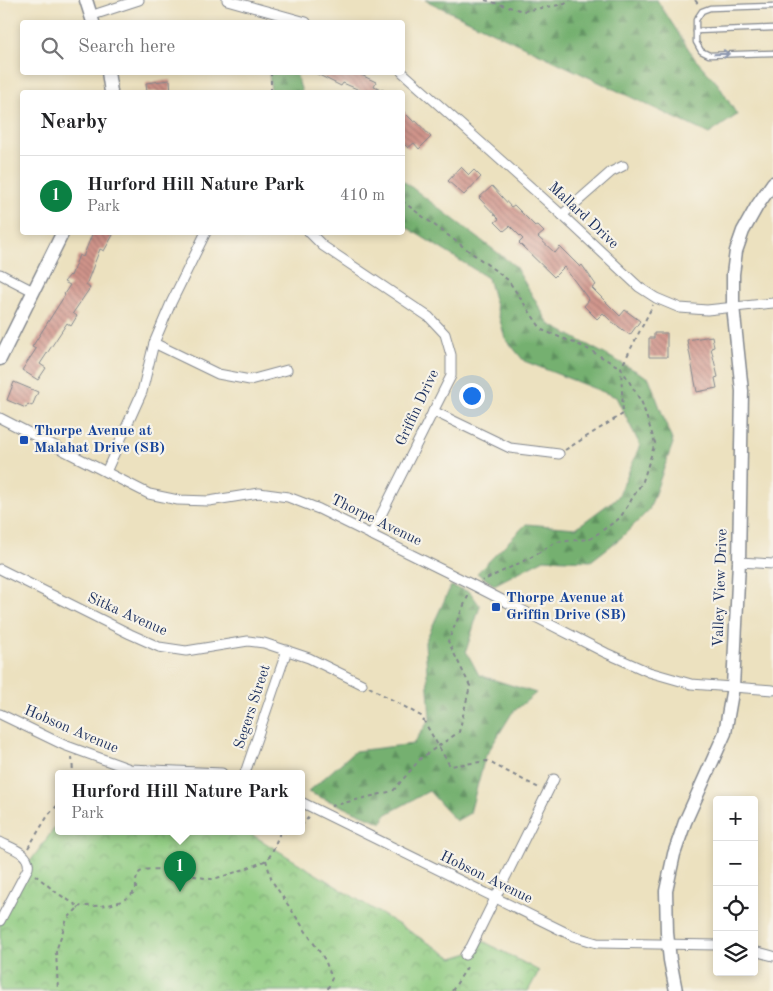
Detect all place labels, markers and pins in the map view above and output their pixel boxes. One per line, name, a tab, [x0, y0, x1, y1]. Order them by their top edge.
place label: Thorpe Avenue at Malahat Drive (SB)	[34, 424, 165, 456]
marker: Thorpe Avenue at Malahat Drive (SB)	[18, 434, 30, 446]
place label: Thorpe Avenue at Griffin Drive (SB)	[506, 591, 626, 623]
marker: Thorpe Avenue at Griffin Drive (SB)	[490, 601, 502, 613]
pin: 1	[164, 851, 196, 892]

